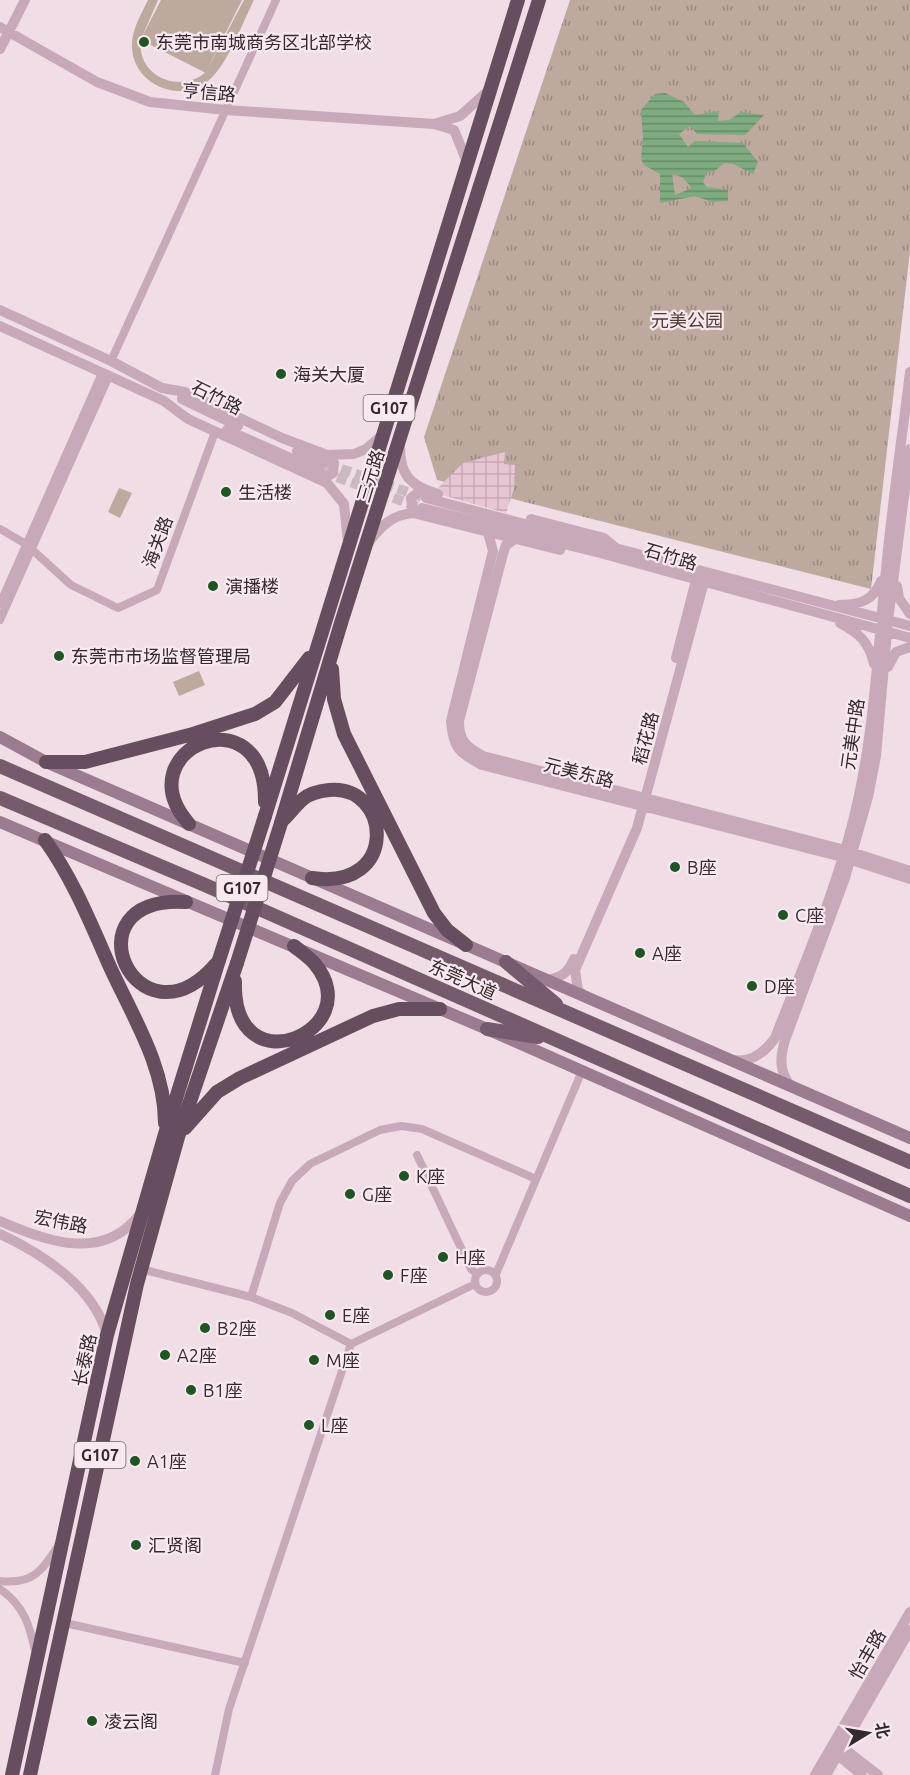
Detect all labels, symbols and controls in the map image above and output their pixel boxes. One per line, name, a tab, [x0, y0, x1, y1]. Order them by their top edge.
place label: 东莞市南城商务区北部学校	[156, 32, 372, 52]
marker: 东莞市南城商务区北部学校	[137, 35, 151, 49]
street label: 亨信路	[181, 80, 237, 104]
park label: 元美公园	[651, 310, 723, 330]
place label: 海关大厦	[293, 364, 365, 384]
marker: 海关大厦	[274, 367, 288, 381]
street label: 石竹路	[188, 376, 246, 418]
road number: G107	[364, 395, 414, 421]
street label: 三元路	[353, 447, 387, 505]
place label: 生活楼	[238, 482, 292, 502]
marker: 生活楼	[219, 485, 233, 499]
street label: 海关路	[138, 513, 176, 571]
street label: 石竹路	[642, 539, 700, 573]
place label: 演播楼	[225, 576, 279, 596]
marker: 演播楼	[206, 579, 220, 593]
place label: 东莞市市场监督管理局	[71, 646, 251, 666]
marker: 东莞市市场监督管理局	[52, 649, 66, 663]
street label: 元美中路	[837, 697, 867, 771]
street label: 稻花路	[628, 709, 662, 767]
street label: 元美东路	[542, 754, 616, 790]
place label: B座	[687, 857, 716, 877]
marker: B座	[668, 860, 682, 874]
road number: G107	[216, 875, 268, 901]
place label: C座	[795, 905, 824, 925]
marker: C座	[776, 908, 790, 922]
place label: A座	[652, 943, 682, 963]
marker: A座	[633, 946, 647, 960]
street label: 东莞大道	[426, 955, 500, 1003]
place label: D座	[764, 976, 795, 996]
marker: D座	[745, 979, 759, 993]
place label: K座	[416, 1166, 445, 1186]
marker: K座	[397, 1169, 411, 1183]
place label: G座	[362, 1184, 392, 1204]
marker: G座	[343, 1187, 357, 1201]
street label: 宏伟路	[33, 1206, 89, 1236]
place label: H座	[455, 1247, 486, 1267]
marker: H座	[436, 1250, 450, 1264]
place label: F座	[400, 1265, 427, 1285]
marker: F座	[381, 1268, 395, 1282]
place label: E座	[342, 1305, 370, 1325]
marker: E座	[323, 1308, 337, 1322]
place label: B2座	[217, 1318, 257, 1338]
marker: B2座	[198, 1321, 212, 1335]
street label: 长泰路	[69, 1332, 99, 1388]
place label: A2座	[177, 1345, 217, 1365]
marker: A2座	[158, 1348, 172, 1362]
place label: M座	[326, 1350, 360, 1370]
marker: M座	[307, 1353, 321, 1367]
place label: B1座	[203, 1380, 243, 1400]
marker: B1座	[184, 1383, 198, 1397]
place label: L座	[321, 1415, 348, 1435]
marker: L座	[302, 1418, 316, 1432]
road number: G107	[74, 1442, 126, 1468]
place label: A1座	[147, 1451, 187, 1471]
marker: A1座	[128, 1454, 142, 1468]
place label: 汇贤阁	[148, 1535, 202, 1555]
marker: 汇贤阁	[129, 1538, 143, 1552]
street label: 怡丰路	[845, 1626, 889, 1682]
north arrow	[838, 1703, 898, 1763]
place label: 凌云阁	[104, 1711, 158, 1731]
marker: 凌云阁	[85, 1714, 99, 1728]
text: 北	[872, 1721, 893, 1740]

